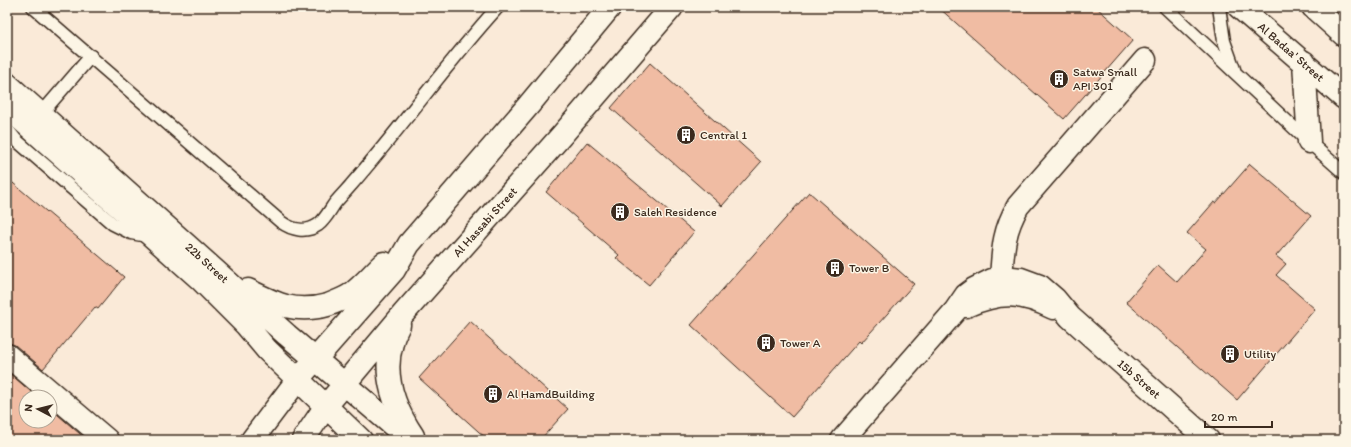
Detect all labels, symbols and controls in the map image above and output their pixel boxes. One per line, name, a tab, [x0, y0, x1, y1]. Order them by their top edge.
street label: Al Badaa' Street	[1255, 19, 1327, 85]
place label: Satwa Small API 301	[1073, 65, 1138, 93]
building icon: Satwa Small API 301	[1048, 68, 1070, 90]
building icon: Central 1	[675, 124, 697, 146]
place label: Central 1	[700, 128, 747, 142]
street label: Al Hassabi Street	[450, 184, 520, 260]
building icon: Saleh Residence	[609, 201, 631, 223]
place label: Saleh Residence	[634, 205, 717, 219]
street label: 22b Street	[182, 240, 232, 286]
building icon: Tower B	[824, 257, 846, 279]
place label: Tower B	[849, 261, 890, 275]
building icon: Tower A	[755, 332, 777, 354]
place label: Tower A	[780, 336, 821, 350]
building icon: Utility	[1219, 343, 1241, 365]
place label: Utility	[1244, 347, 1277, 361]
street label: 15b Street	[1115, 356, 1164, 402]
building icon: Al HamdBuilding	[482, 383, 504, 405]
place label: Al HamdBuilding	[507, 387, 595, 401]
north arrow	[18, 389, 58, 429]
text: N	[22, 403, 35, 412]
scale bar	[1205, 403, 1272, 429]
text: 20 m	[1211, 410, 1238, 424]

